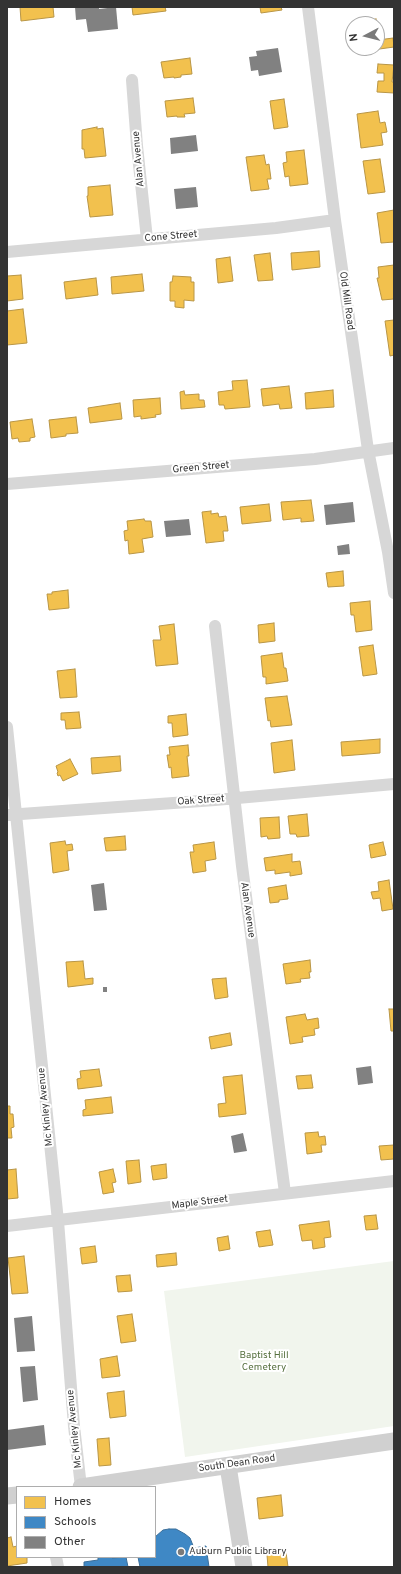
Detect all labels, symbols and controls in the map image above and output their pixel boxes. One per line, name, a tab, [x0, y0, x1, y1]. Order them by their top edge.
north arrow	[345, 16, 385, 56]
text: N	[347, 33, 362, 42]
street label: Alan Avenue	[131, 130, 147, 188]
street label: Cone Street	[144, 229, 198, 245]
street label: Old Mill Road	[336, 271, 356, 331]
street label: Green Street	[172, 460, 230, 476]
street label: Oak Street	[177, 793, 225, 809]
street label: Alan Avenue	[237, 881, 257, 939]
street label: Mc Kinley Avenue	[36, 1067, 56, 1147]
street label: Maple Street	[171, 1194, 229, 1212]
park label: Baptist Hill Cemetery	[239, 1350, 289, 1374]
street label: Mc Kinley Avenue	[65, 1389, 85, 1469]
street label: South Dean Road	[198, 1453, 276, 1475]
legend	[16, 1486, 156, 1558]
text: Homes	[54, 1494, 91, 1510]
text: Schools	[54, 1514, 96, 1530]
text: Other	[54, 1534, 85, 1550]
place label: Auburn Public Library	[189, 1546, 286, 1558]
marker: Auburn Public Library	[176, 1547, 186, 1557]

